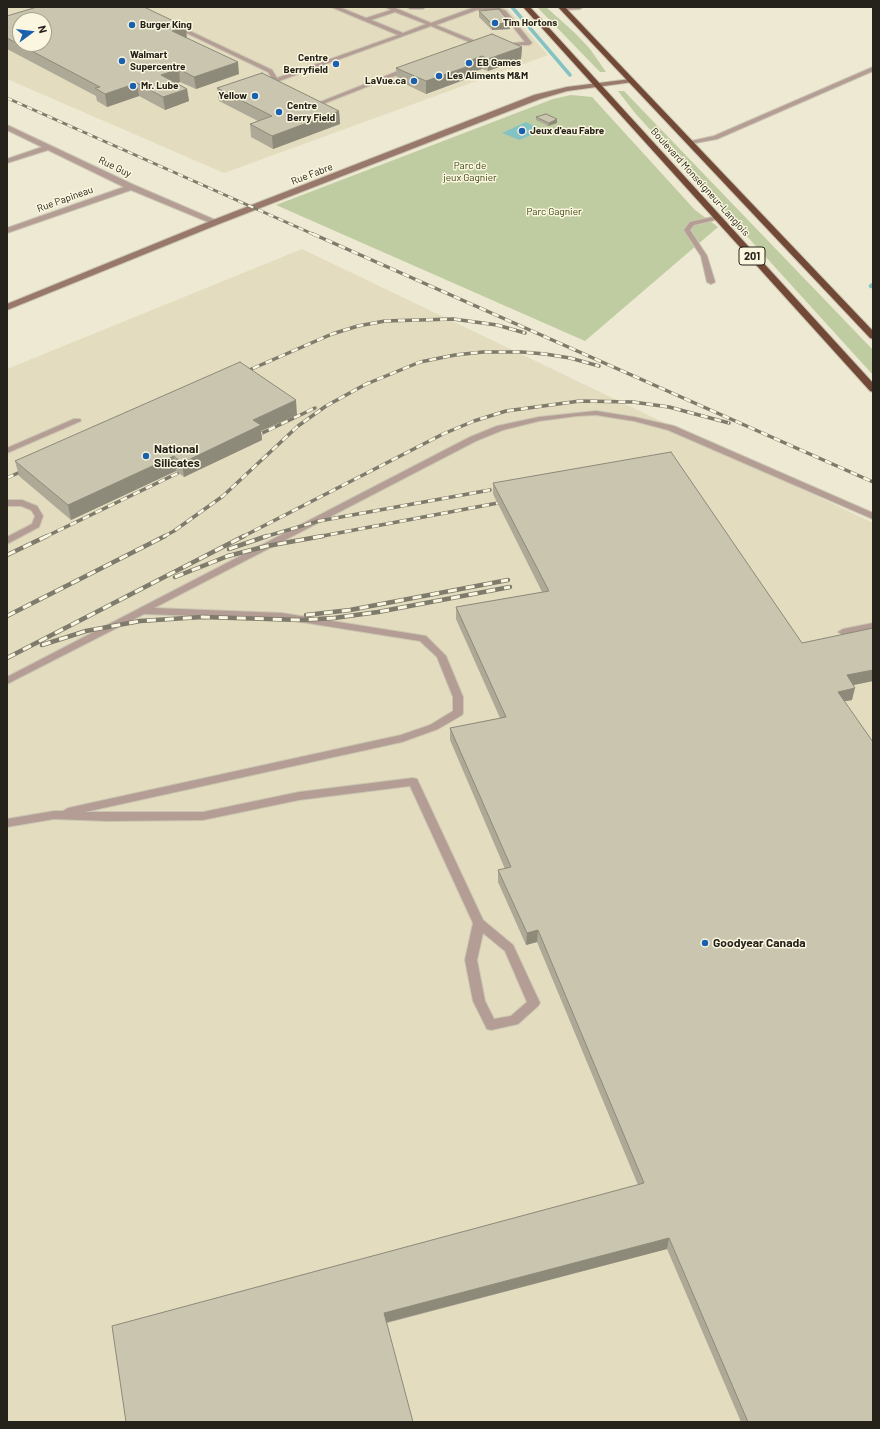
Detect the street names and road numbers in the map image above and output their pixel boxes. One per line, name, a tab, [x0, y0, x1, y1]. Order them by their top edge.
street label: Boulevard Monseigneur-Langlois	[648, 125, 752, 239]
street label: Rue Guy	[97, 154, 133, 180]
street label: Rue Fabre	[289, 161, 335, 187]
street label: Rue Papineau	[35, 183, 95, 215]
road number: 201	[739, 247, 765, 265]

